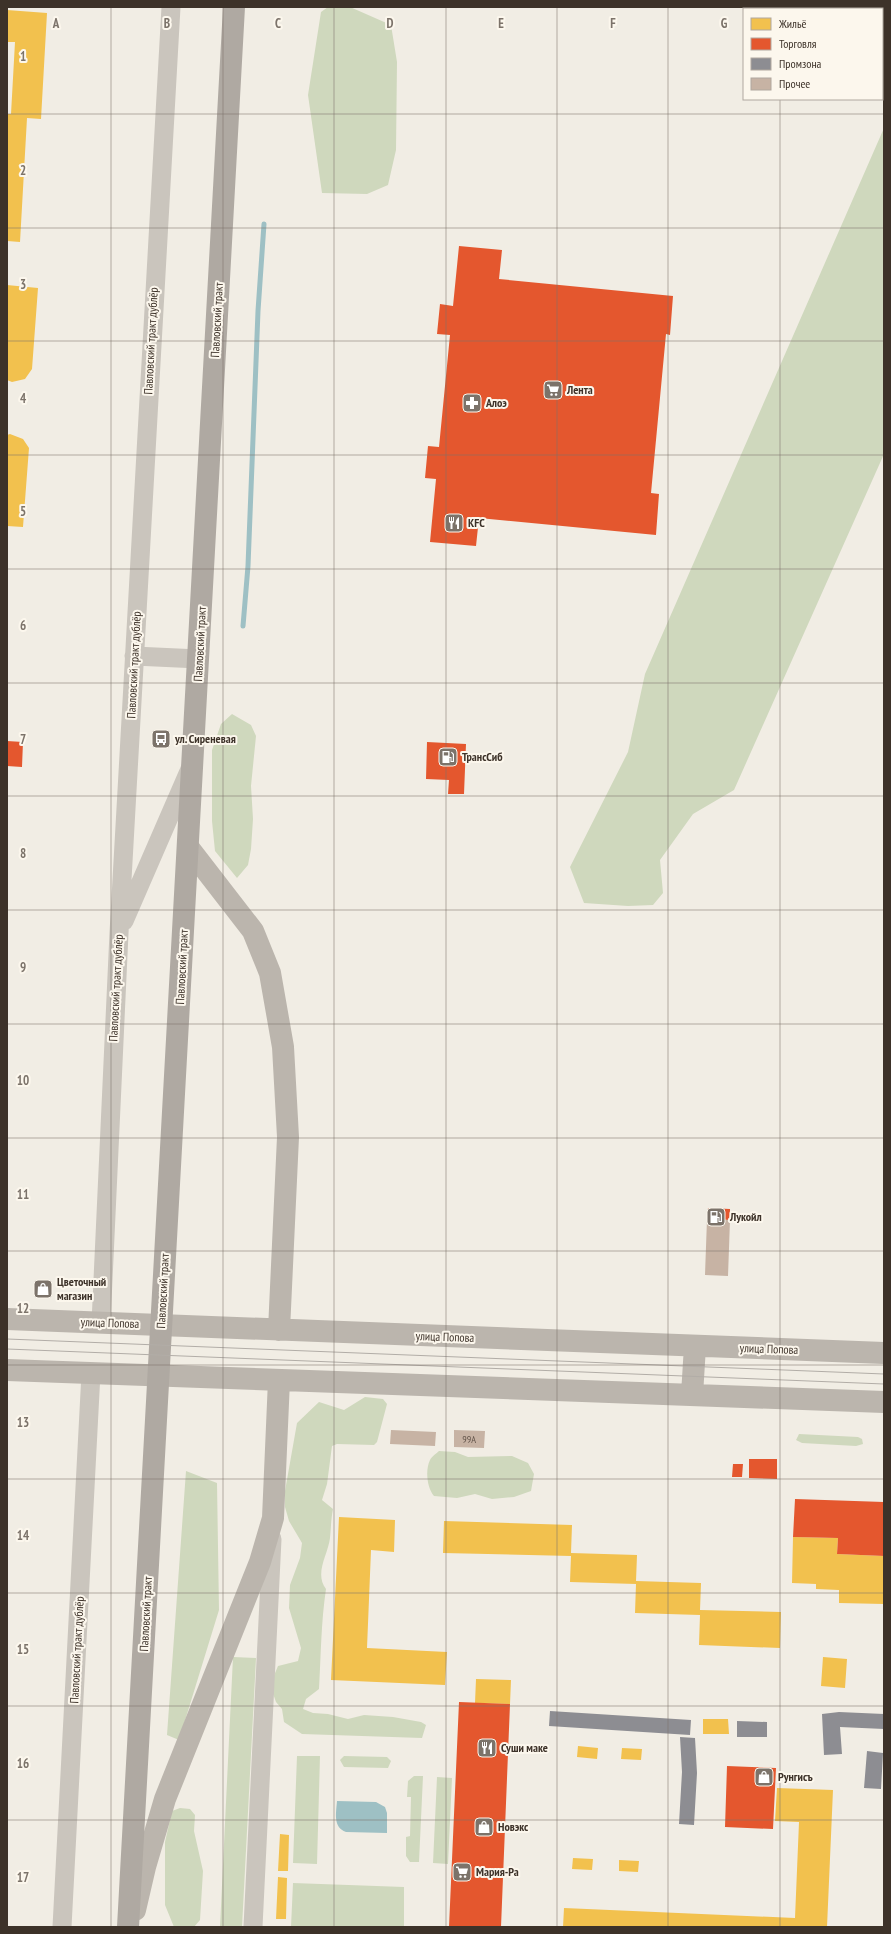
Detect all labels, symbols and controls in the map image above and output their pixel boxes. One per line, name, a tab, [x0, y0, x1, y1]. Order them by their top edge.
legend	[743, 8, 883, 100]
text: A	[52, 15, 60, 32]
text: B	[164, 15, 170, 32]
text: C	[275, 15, 281, 32]
text: D	[387, 15, 394, 32]
text: E	[498, 15, 504, 32]
text: F	[610, 15, 616, 32]
text: G	[721, 15, 728, 32]
text: Жильё	[778, 16, 806, 31]
text: Торговля	[779, 36, 817, 51]
text: 1	[20, 48, 26, 65]
text: Промзона	[779, 56, 822, 71]
text: Прочее	[779, 76, 810, 91]
text: 2	[20, 162, 26, 179]
text: 3	[20, 276, 26, 293]
street label: Павловский тракт	[207, 282, 226, 358]
street label: Павловский тракт дублёр	[140, 287, 161, 395]
supermarket icon: Лента	[542, 379, 564, 401]
place label: Лента	[566, 382, 593, 397]
text: 4	[20, 390, 27, 407]
pharmacy icon: Алоэ	[461, 392, 483, 414]
place label: Алоэ	[485, 395, 507, 410]
text: 5	[20, 503, 26, 520]
restaurant icon: KFC	[443, 512, 465, 534]
place label: KFC	[468, 515, 485, 530]
street label: Павловский тракт	[190, 606, 209, 682]
street label: Павловский тракт дублёр	[123, 611, 144, 719]
text: 6	[20, 617, 26, 634]
bus stop icon: ул. Сиреневая	[150, 728, 172, 750]
text: 7	[20, 731, 26, 748]
place label: ул. Сиреневая	[174, 731, 236, 746]
fuel station icon: ТрансСиб	[437, 746, 459, 768]
place label: ТрансСиб	[462, 749, 503, 764]
text: 8	[20, 845, 26, 862]
street label: Павловский тракт	[172, 929, 191, 1005]
street label: Павловский тракт дублёр	[105, 934, 126, 1042]
text: 9	[20, 959, 26, 976]
text: 10	[17, 1072, 29, 1089]
text: 11	[17, 1186, 29, 1203]
fuel station icon: Лукойл	[705, 1206, 727, 1228]
place label: Лукойл	[729, 1209, 762, 1224]
street label: Павловский тракт	[153, 1253, 172, 1329]
place label: Цветочный магазин	[57, 1274, 106, 1303]
shop icon: Цветочный магазин	[32, 1278, 54, 1300]
text: 12	[17, 1300, 29, 1317]
street label: улица Попова	[80, 1314, 140, 1331]
street label: улица Попова	[415, 1328, 475, 1345]
street label: улица Попова	[739, 1340, 799, 1357]
text: 13	[17, 1414, 29, 1431]
house number: 99А	[462, 1433, 476, 1446]
text: 14	[17, 1527, 30, 1544]
street label: Павловский тракт	[136, 1576, 155, 1652]
street label: Павловский тракт дублёр	[66, 1596, 87, 1704]
text: 15	[17, 1641, 29, 1658]
restaurant icon: Суши маке	[476, 1737, 498, 1759]
place label: Суши маке	[501, 1740, 548, 1755]
text: 16	[17, 1755, 29, 1772]
shop icon: Рунгисъ	[753, 1766, 775, 1788]
place label: Рунгисъ	[778, 1769, 813, 1784]
shop icon: Новэкс	[473, 1816, 495, 1838]
place label: Новэкс	[498, 1819, 529, 1834]
supermarket icon: Мария-Ра	[451, 1861, 473, 1883]
place label: Мария-Ра	[476, 1864, 519, 1879]
text: 17	[17, 1869, 29, 1886]

